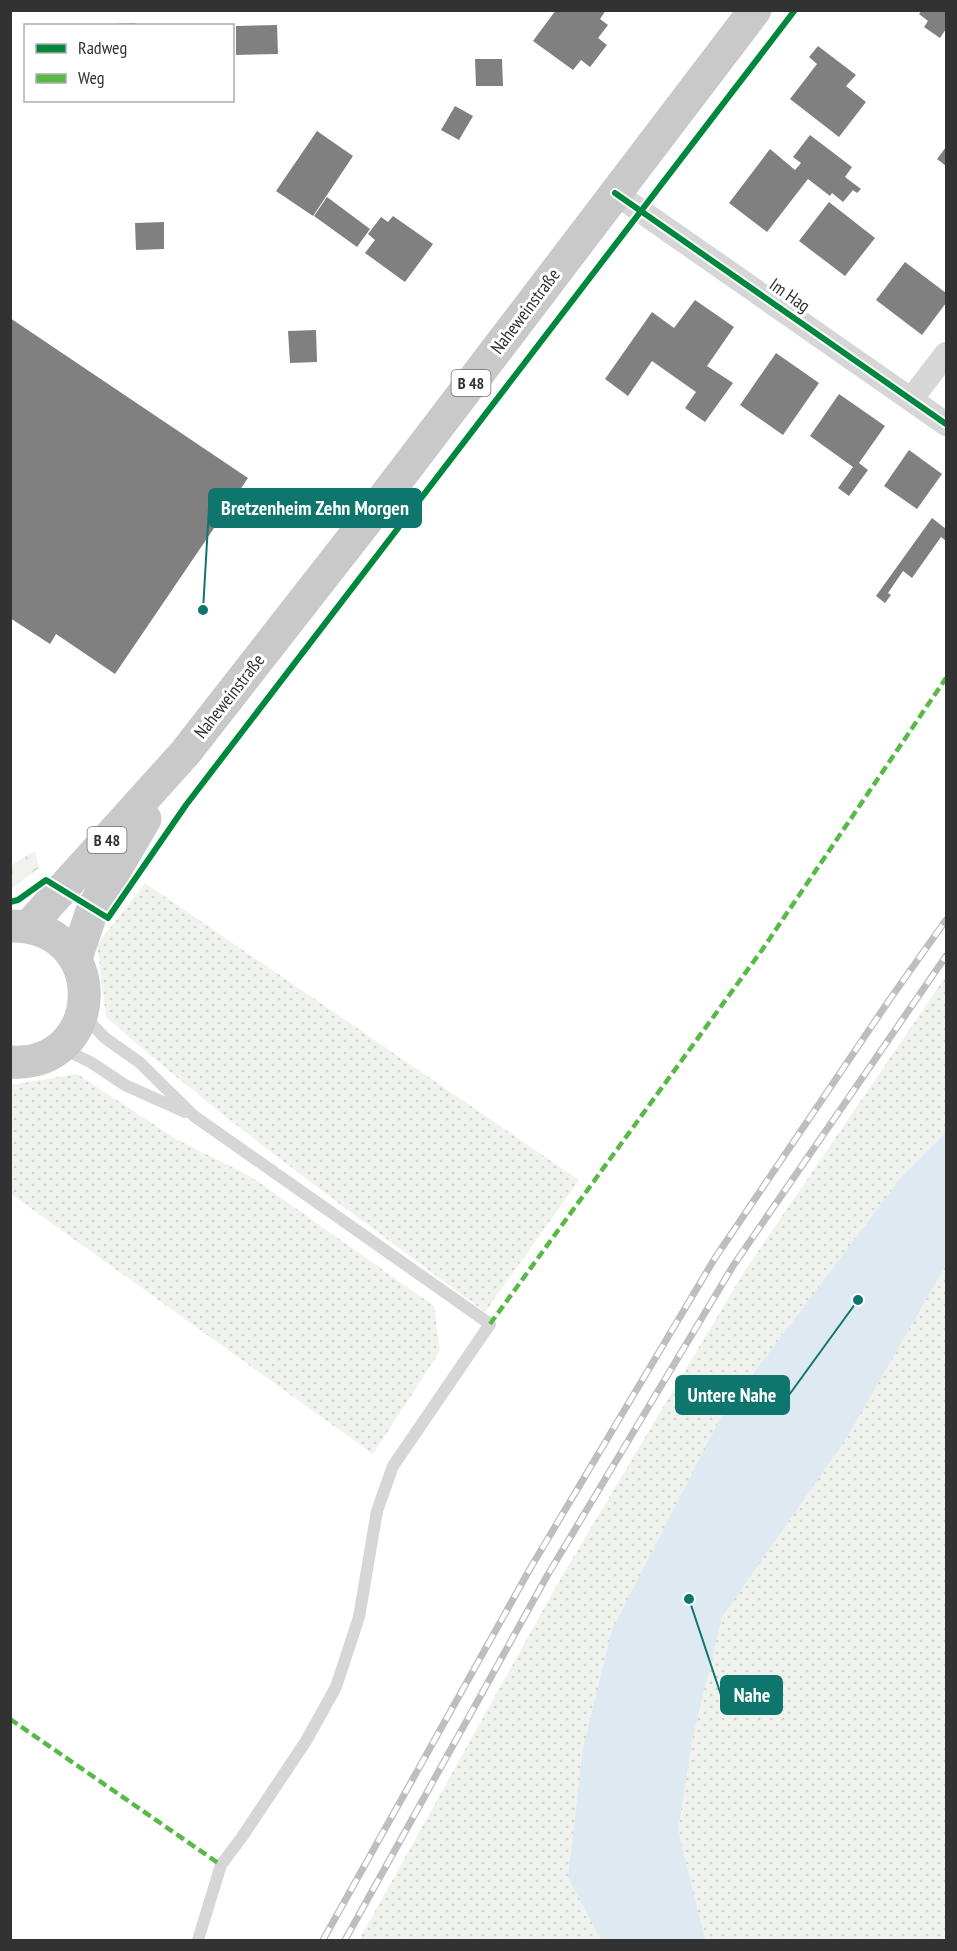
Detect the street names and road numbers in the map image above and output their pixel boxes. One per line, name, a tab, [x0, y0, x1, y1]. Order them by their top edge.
street label: Naheweinstraße	[485, 264, 565, 358]
street label: Im Hag	[765, 273, 815, 317]
road number: B 48	[452, 370, 490, 396]
street label: Naheweinstraße	[189, 649, 269, 743]
road number: B 48	[88, 827, 126, 853]

